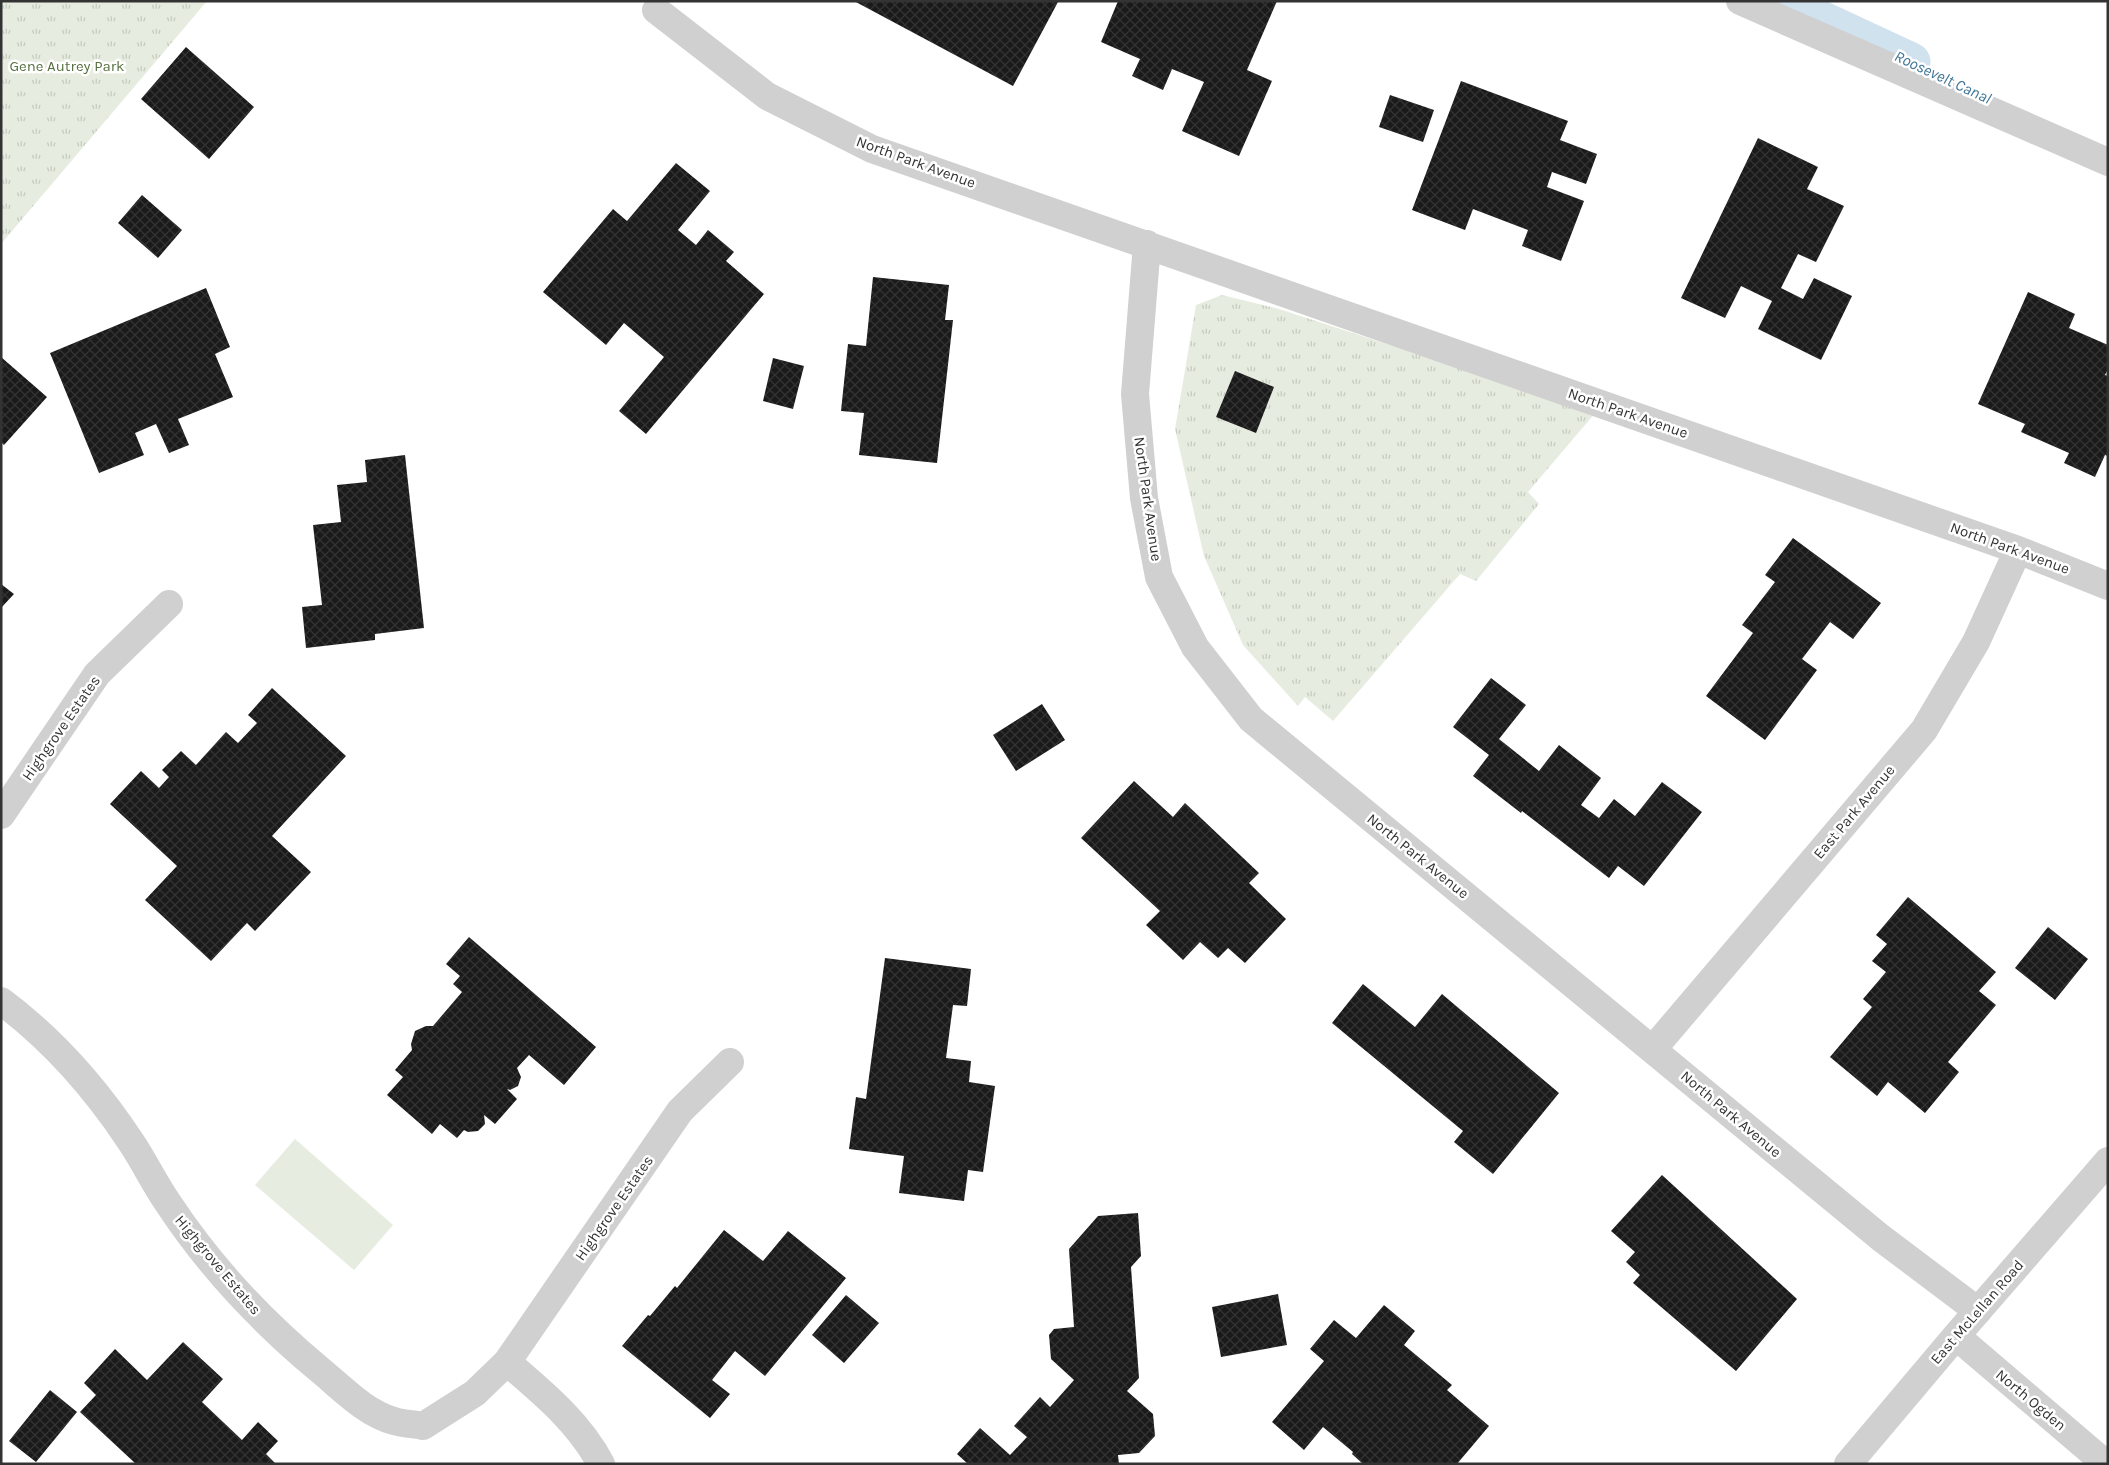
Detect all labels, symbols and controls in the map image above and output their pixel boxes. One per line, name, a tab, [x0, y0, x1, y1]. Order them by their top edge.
water label: Roosevelt Canal	[1892, 46, 1994, 108]
park label: Gene Autrey Park	[9, 57, 125, 75]
street label: North Park Avenue	[854, 132, 978, 192]
street label: North Park Avenue	[1566, 384, 1690, 442]
street label: North Park Avenue	[1130, 436, 1166, 562]
street label: North Park Avenue	[1948, 518, 2072, 578]
street label: Highgrove Estates	[18, 672, 104, 784]
street label: East Park Avenue	[1809, 761, 1899, 863]
street label: North Park Avenue	[1364, 810, 1472, 902]
street label: North Park Avenue	[1677, 1067, 1785, 1161]
street label: Highgrove Estates	[571, 1152, 657, 1264]
street label: Highgrove Estates	[171, 1212, 265, 1318]
street label: East McLellan Road	[1927, 1256, 2027, 1368]
street label: North Ogden	[1992, 1365, 2070, 1435]

